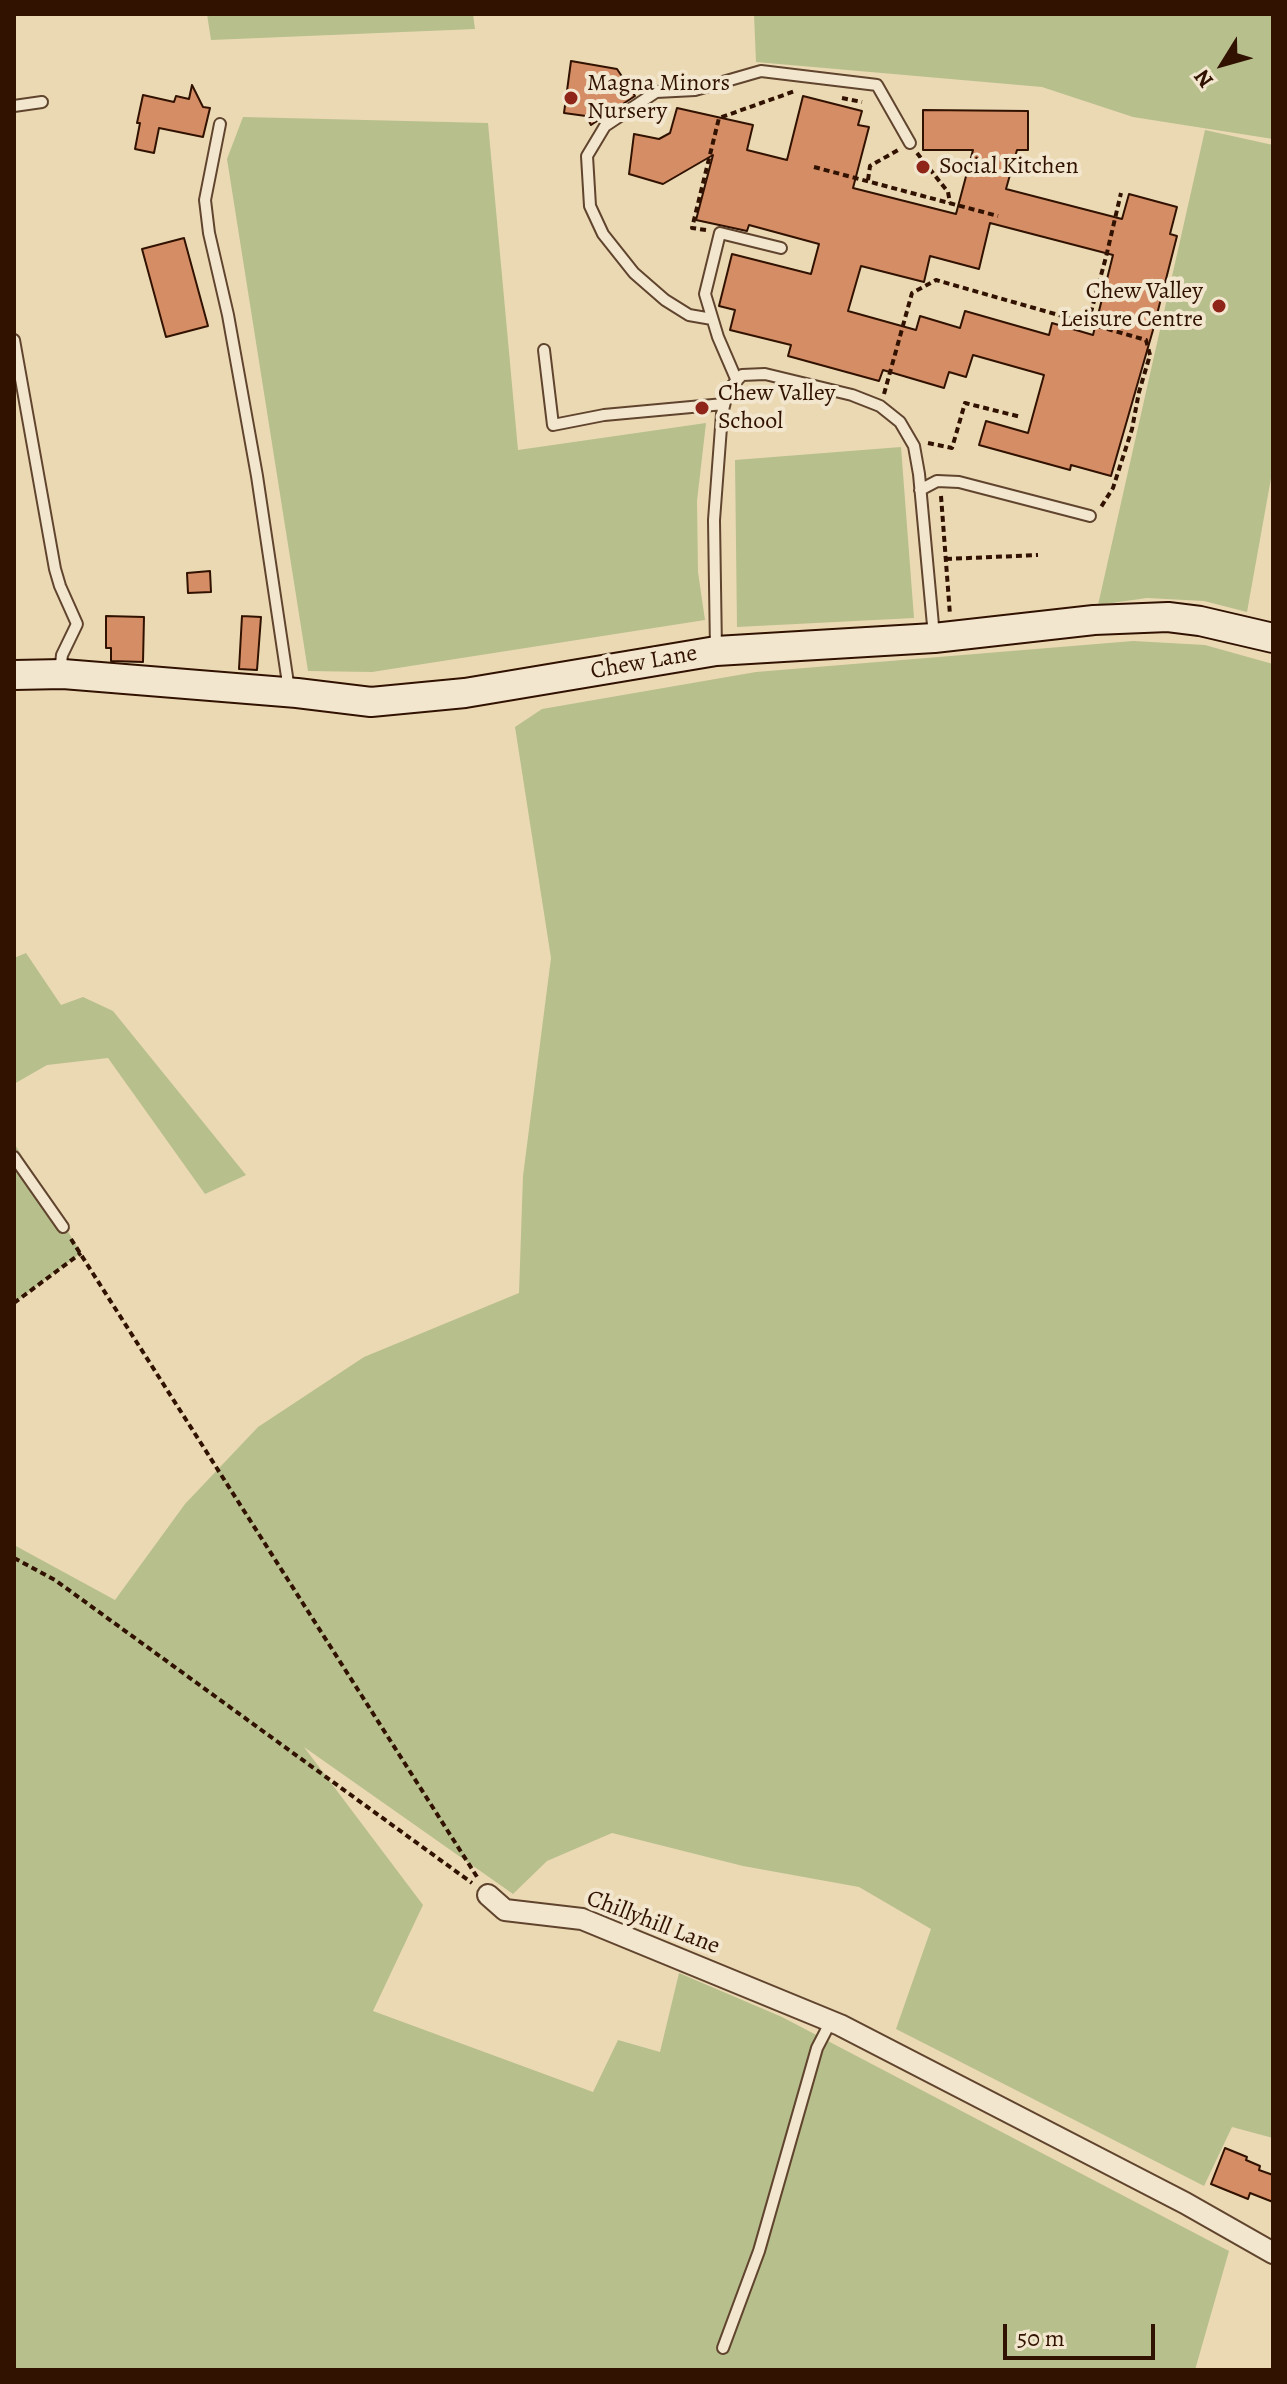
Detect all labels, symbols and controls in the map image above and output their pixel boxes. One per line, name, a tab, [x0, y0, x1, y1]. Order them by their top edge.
north arrow	[1183, 24, 1263, 104]
text: N	[1187, 63, 1221, 94]
place label: Magna Minors Nursery	[587, 70, 730, 126]
marker: Magna Minors Nursery	[562, 89, 580, 107]
place label: Social Kitchen	[939, 153, 1079, 181]
marker: Social Kitchen	[914, 158, 932, 176]
place label: Chew Valley Leisure Centre	[1060, 278, 1203, 334]
marker: Chew Valley Leisure Centre	[1210, 297, 1228, 315]
place label: Chew Valley School	[718, 380, 835, 436]
marker: Chew Valley School	[693, 399, 711, 417]
street label: Chew Lane	[589, 639, 699, 687]
street label: Chillyhill Lane	[582, 1884, 724, 1962]
scale bar	[1007, 2308, 1159, 2358]
text: 50 m	[1017, 2322, 1065, 2354]

